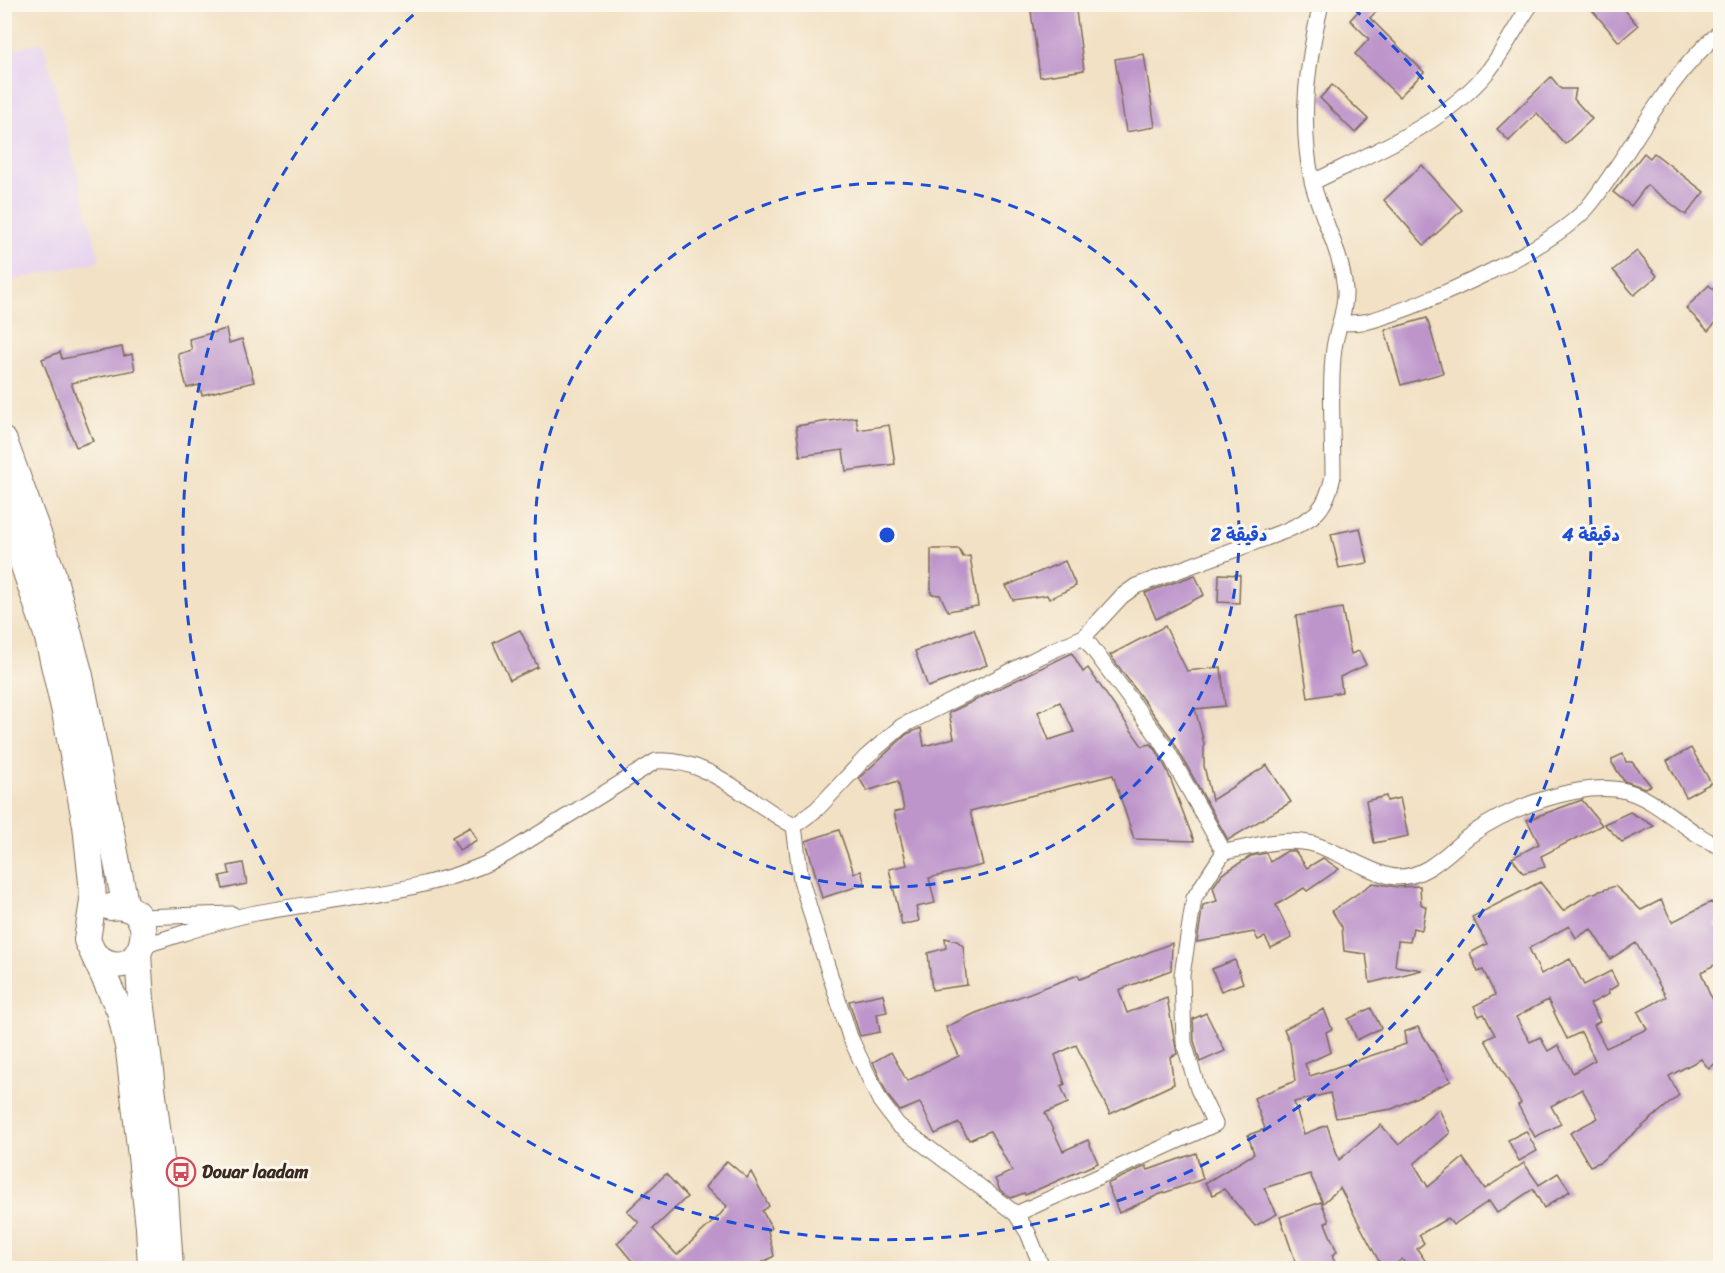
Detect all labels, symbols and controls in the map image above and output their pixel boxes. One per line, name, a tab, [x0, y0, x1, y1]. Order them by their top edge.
text: 2 دقيقة	[1210, 519, 1267, 551]
text: 4 دقيقة	[1561, 519, 1620, 551]
centre of rings	[877, 525, 897, 545]
bus stop icon: Douar laadam	[165, 1156, 197, 1188]
place label: Douar laadam	[202, 1156, 308, 1188]

